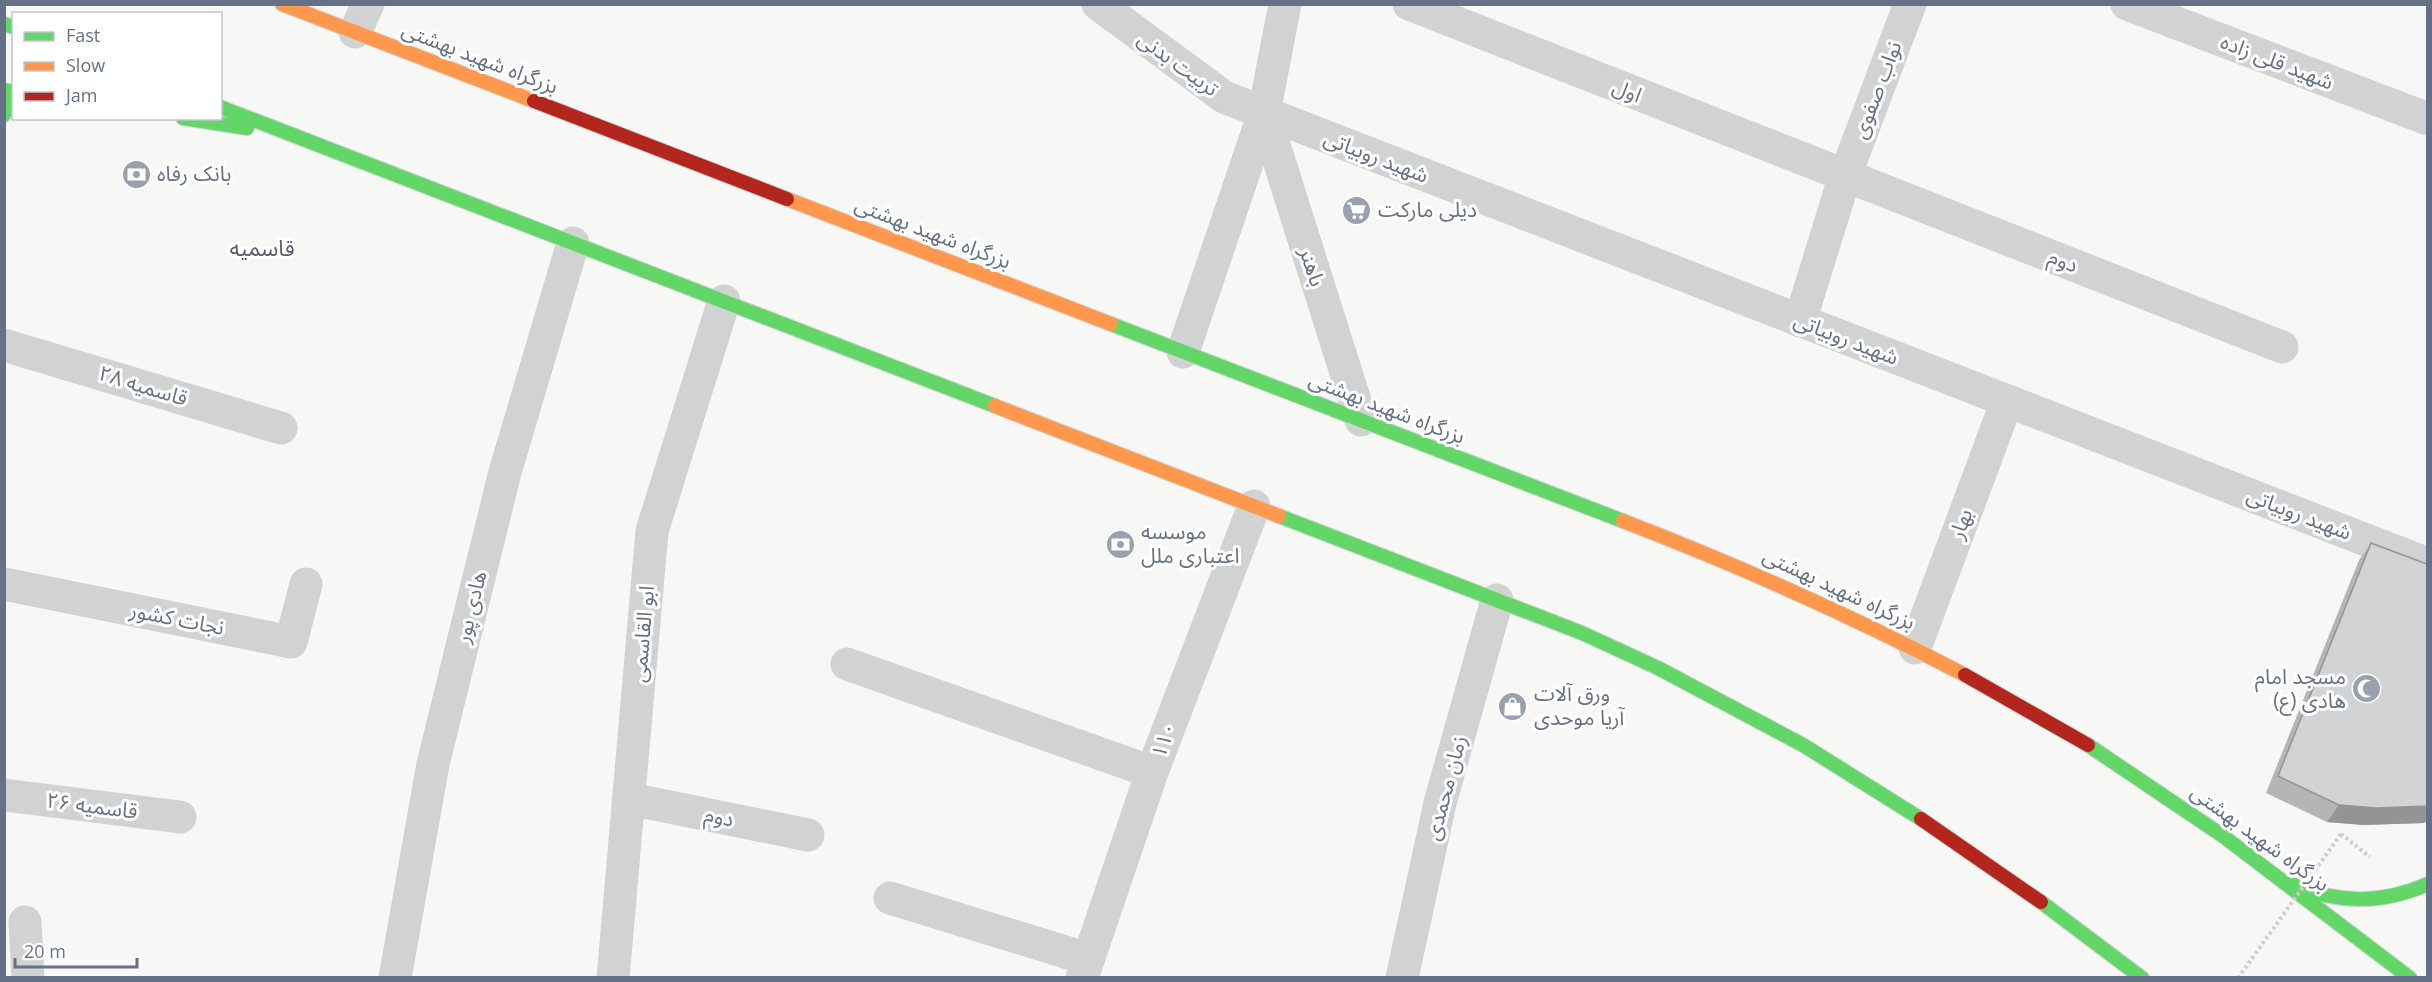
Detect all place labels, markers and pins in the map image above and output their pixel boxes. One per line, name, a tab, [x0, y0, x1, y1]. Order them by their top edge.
bank icon: بانک رفاه	[120, 158, 152, 190]
place label: بانک رفاه	[157, 159, 231, 187]
supermarket icon: دیلی مارکت	[1341, 194, 1373, 226]
place label: دیلی مارکت	[1378, 195, 1477, 223]
place label: موسسه اعتباری ملل	[1141, 517, 1240, 569]
bank icon: موسسه اعتباری ملل	[1104, 528, 1136, 560]
place label: مسجد امام هادی (ع)	[2255, 662, 2346, 716]
mosque icon: مسجد امام هادی (ع)	[2351, 673, 2383, 705]
place label: ورق آلات آریا موحدی	[1534, 679, 1625, 731]
shop icon: ورق آلات آریا موحدی	[1497, 690, 1529, 722]

